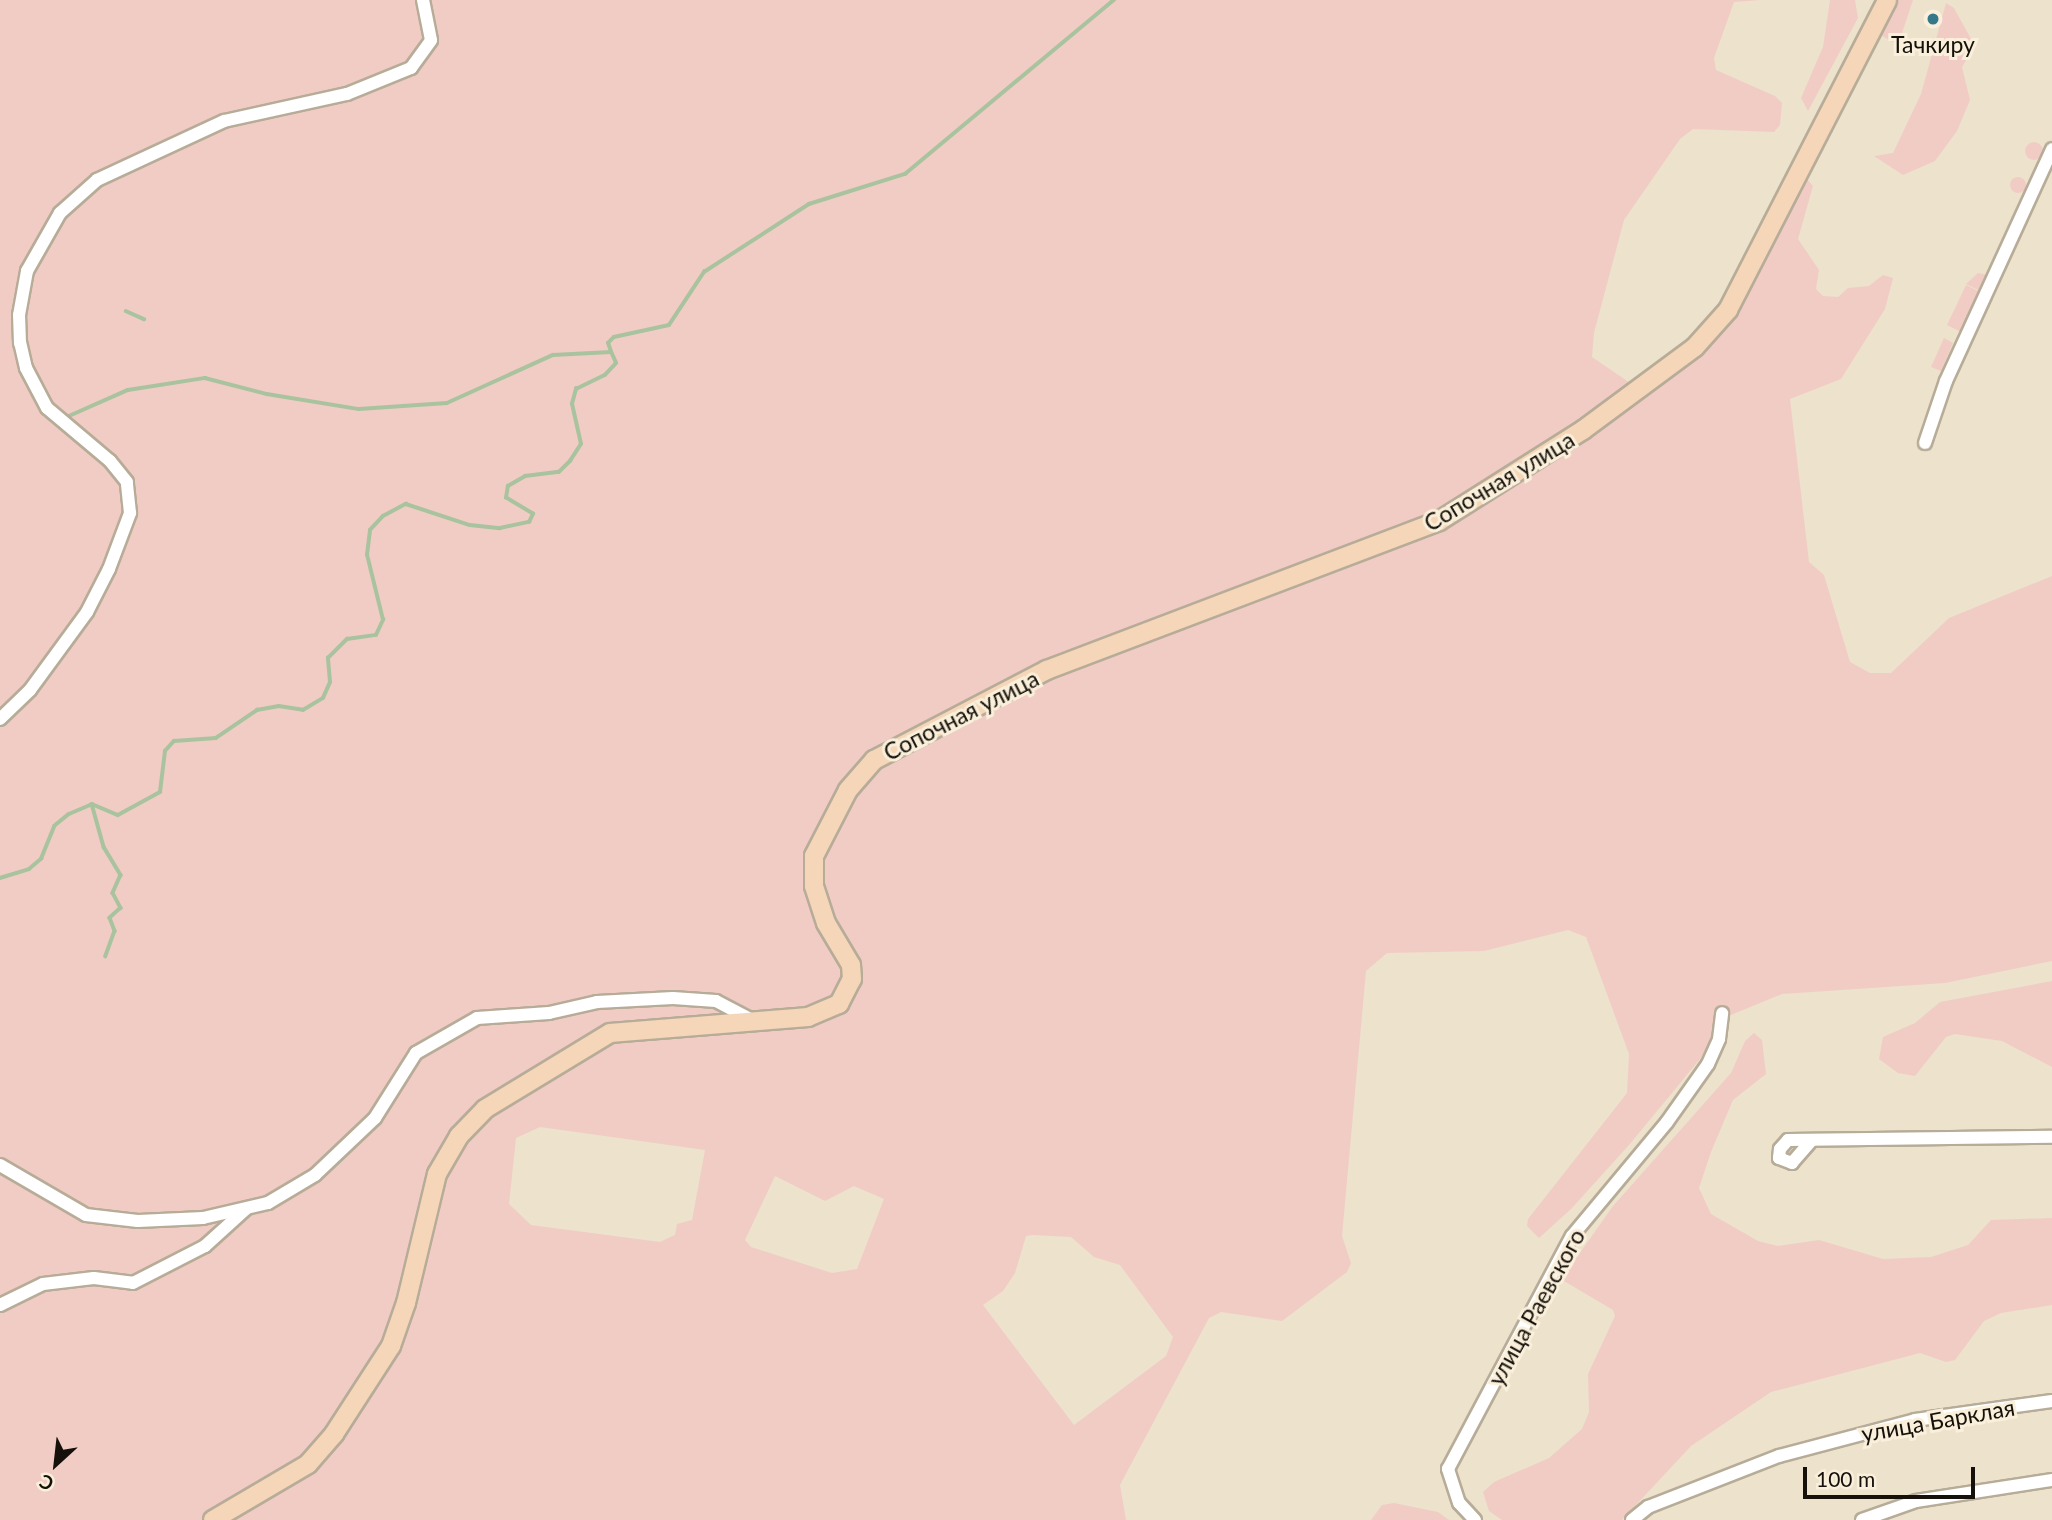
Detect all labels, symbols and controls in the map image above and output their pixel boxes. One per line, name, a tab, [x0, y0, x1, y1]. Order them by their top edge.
marker: Тачкиру	[1925, 11, 1941, 27]
place label: Тачкиру	[1891, 30, 1975, 58]
street label: Сопочная улица	[1419, 425, 1579, 537]
street label: Сопочная улица	[879, 664, 1043, 766]
street label: улица Раевского	[1482, 1224, 1590, 1390]
street label: улица Барклая	[1859, 1393, 2017, 1447]
north arrow	[21, 1429, 91, 1499]
scale bar	[1807, 1454, 1979, 1498]
text: 100 m	[1816, 1466, 1875, 1491]
text: С	[35, 1470, 57, 1496]

